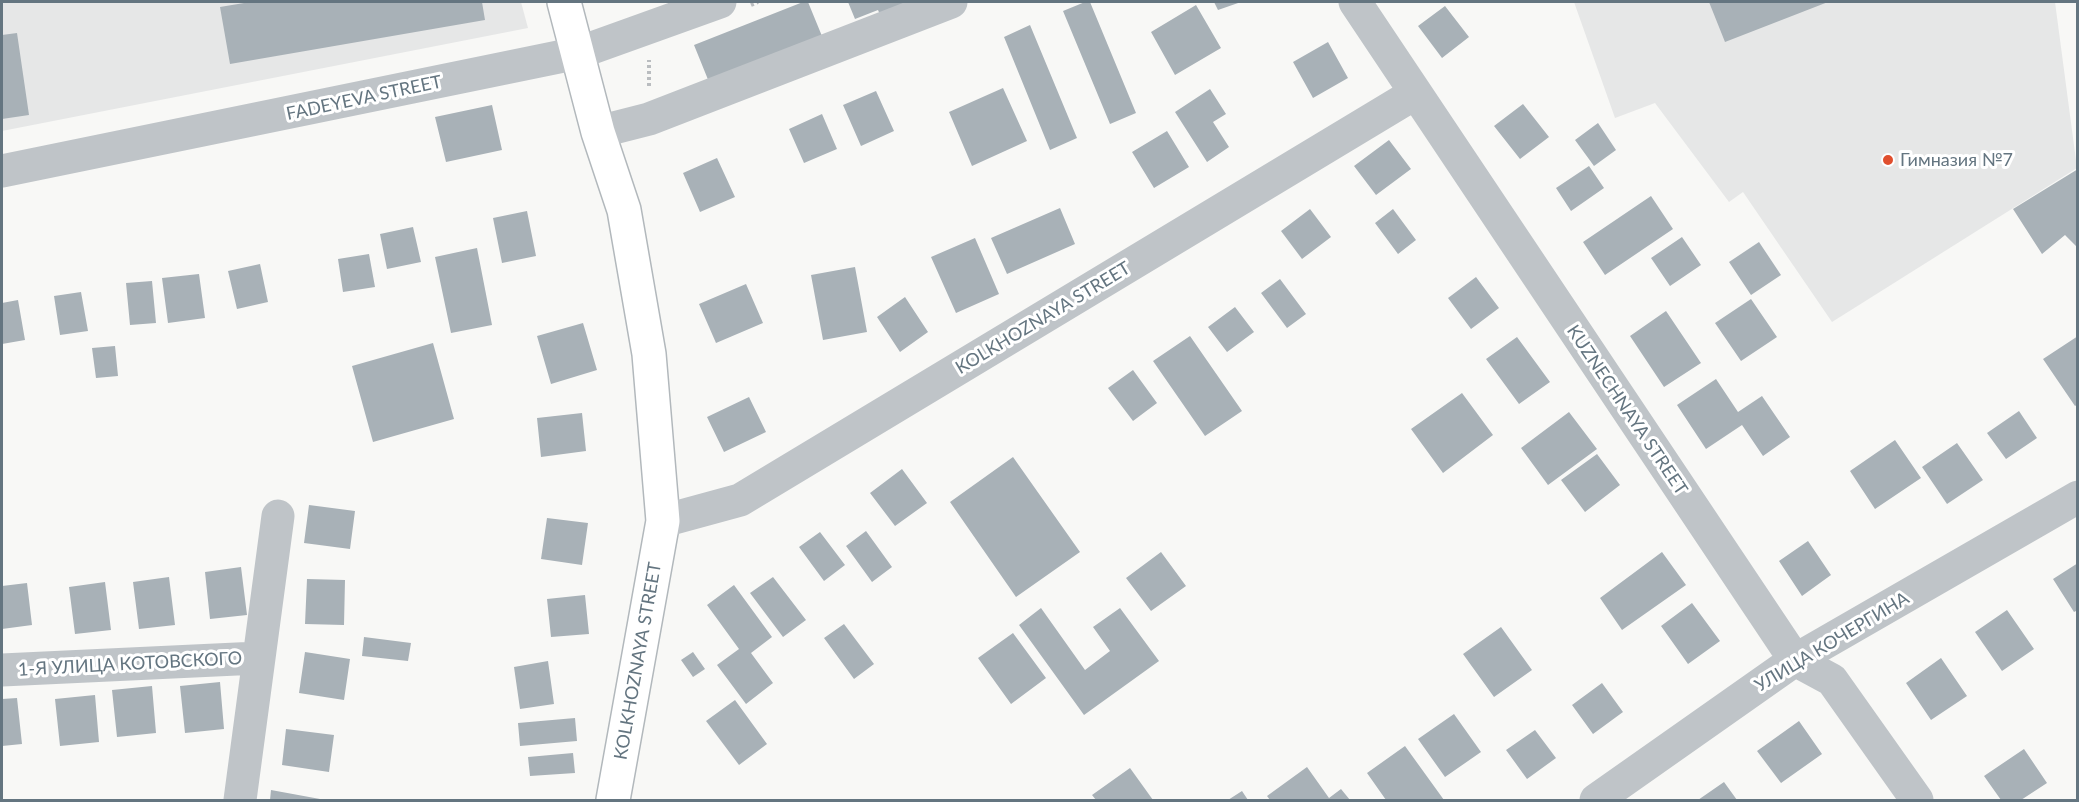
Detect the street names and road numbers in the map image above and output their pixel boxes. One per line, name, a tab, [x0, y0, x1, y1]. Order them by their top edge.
street label: FADEYEVA STREET	[284, 71, 444, 125]
street label: KOLKHOZNAYA STREET	[952, 257, 1134, 379]
street label: KUZNECHNAYA STREET	[1562, 321, 1692, 499]
street label: KOLKHOZNAYA STREET	[610, 561, 666, 761]
street label: УЛИЦА КОЧЕРГИНА	[1751, 587, 1913, 697]
street label: 1-Я УЛИЦА КОТОВСКОГО	[17, 647, 243, 681]

